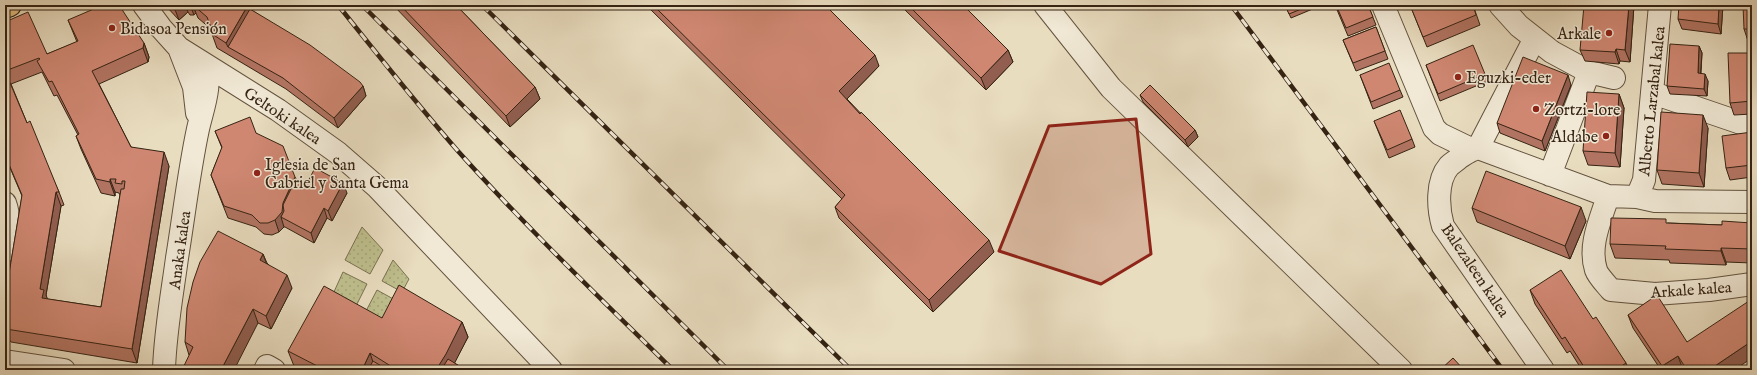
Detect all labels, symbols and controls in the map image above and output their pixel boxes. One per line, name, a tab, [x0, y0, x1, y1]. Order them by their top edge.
place label: Bidasoa Pensión	[120, 20, 227, 40]
marker: Bidasoa Pensión	[107, 23, 117, 33]
place label: Arkale	[1556, 25, 1601, 45]
street label: Alberto Larzabal kalea	[1635, 25, 1671, 178]
marker: Arkale	[1604, 28, 1614, 38]
place label: Eguzki-eder	[1466, 69, 1551, 89]
marker: Eguzki-eder	[1453, 72, 1463, 82]
street label: Geltoki kalea	[239, 84, 324, 150]
place label: Zortzi-lore	[1544, 101, 1620, 121]
marker: Zortzi-lore	[1531, 104, 1541, 114]
place label: Aldabe	[1551, 128, 1598, 148]
marker: Aldabe	[1601, 131, 1611, 141]
place label: Iglesia de San Gabriel y Santa Gema	[265, 156, 409, 194]
marker: Iglesia de San Gabriel y Santa Gema	[252, 168, 262, 178]
street label: Anaka kalea	[165, 210, 196, 292]
street label: Balezaleen kalea	[1436, 221, 1513, 322]
street label: Arkale kalea	[1649, 278, 1732, 304]

